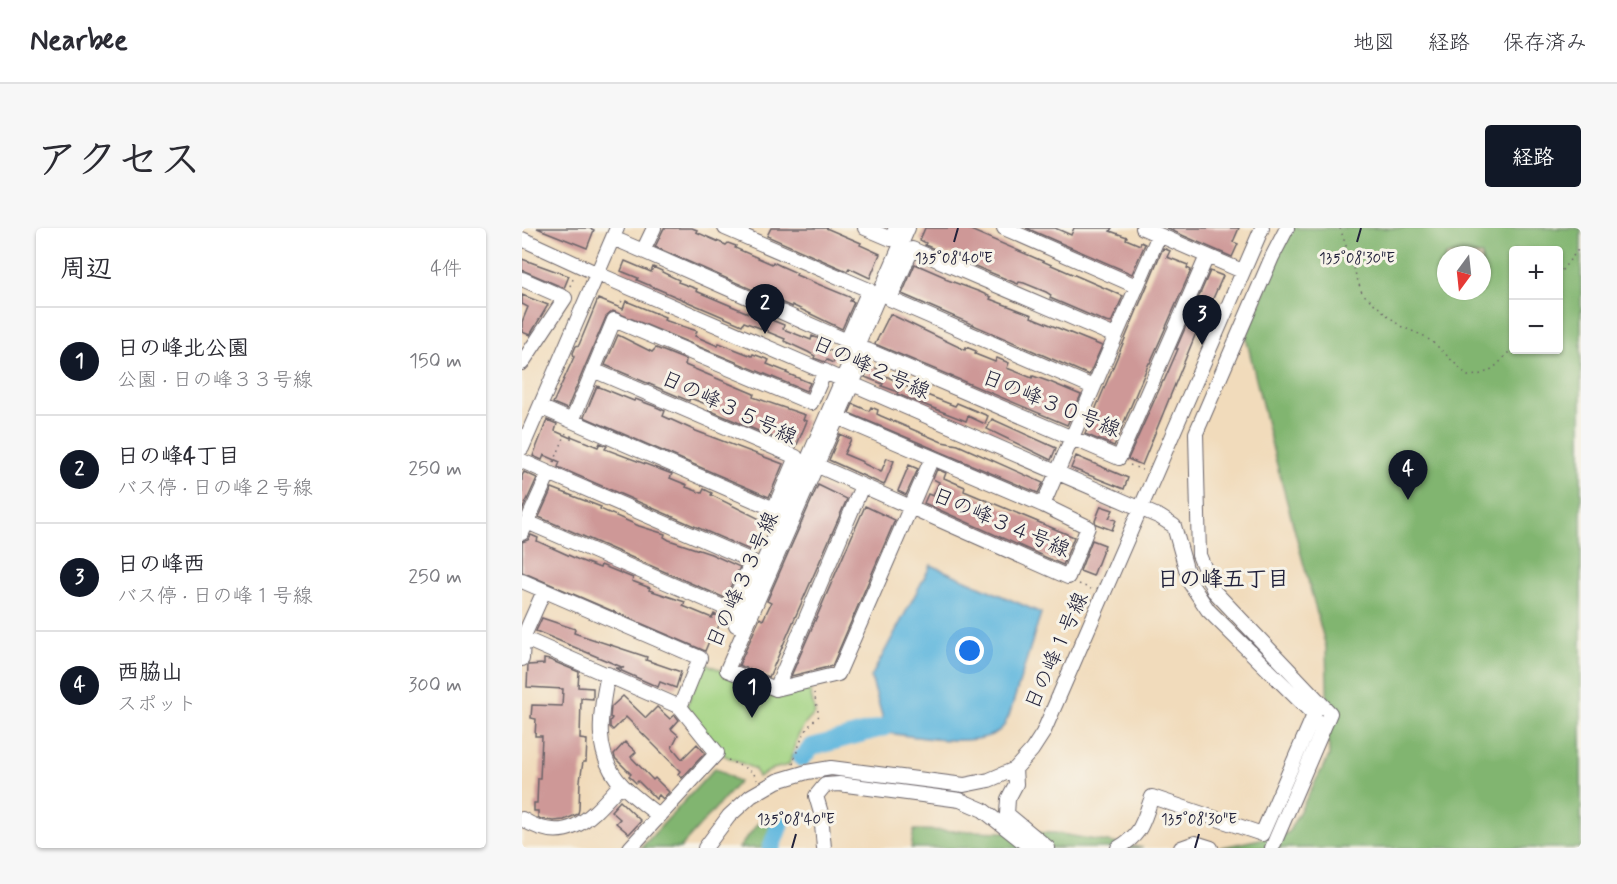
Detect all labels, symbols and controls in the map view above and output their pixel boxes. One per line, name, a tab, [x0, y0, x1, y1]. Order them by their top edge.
text: Nearbee	[30, 23, 128, 60]
text: 地図	[1353, 29, 1395, 57]
text: 経路	[1428, 29, 1470, 57]
text: 保存済み	[1503, 29, 1587, 57]
button: 経路	[1485, 125, 1581, 187]
text: アクセス	[36, 134, 201, 189]
north arrow	[1437, 246, 1491, 300]
map controls	[1509, 246, 1563, 354]
button: +	[1509, 246, 1563, 300]
text: 135°08'40"E	[915, 249, 993, 269]
text: 135°08'30"E	[1319, 249, 1395, 269]
text: 周辺	[60, 253, 112, 287]
text: 4件	[430, 256, 462, 283]
pin: 2	[746, 285, 784, 334]
pin: 3	[1182, 296, 1222, 345]
button: −	[1509, 300, 1563, 354]
street label: 日の峰２号線	[808, 330, 934, 406]
text: 日の峰北公園	[117, 335, 249, 363]
text: 1	[75, 348, 84, 375]
text: 150 m	[409, 348, 462, 375]
street label: 日の峰３０号線	[978, 363, 1124, 445]
street label: 日の峰３５号線	[656, 364, 802, 452]
text: 公園 · 日の峰３３号線	[117, 367, 312, 394]
text: 日の峰4丁目	[117, 443, 240, 471]
pin: 4	[1388, 450, 1428, 500]
text: 2	[75, 456, 84, 483]
text: 250 m	[408, 456, 462, 483]
text: バス停 · 日の峰２号線	[117, 475, 312, 502]
street label: 日の峰３４号線	[928, 481, 1074, 565]
street label: 日の峰３３号線	[700, 507, 786, 653]
text: 日の峰西	[117, 551, 205, 579]
text: 3	[75, 564, 84, 591]
text: 250 m	[408, 564, 462, 591]
district label: 日の峰五丁目	[1157, 566, 1289, 594]
text: バス停 · 日の峰１号線	[117, 583, 312, 610]
street label: 日の峰１号線	[1019, 588, 1095, 714]
your location	[955, 636, 984, 665]
text: 西脇山	[117, 659, 183, 687]
pin: 1	[732, 668, 772, 718]
text: 4	[74, 672, 85, 699]
text: 300 m	[408, 672, 462, 699]
text: スポット	[117, 691, 197, 718]
text: 135°08'40"E	[757, 810, 835, 830]
text: 135°08'30"E	[1161, 810, 1237, 830]

